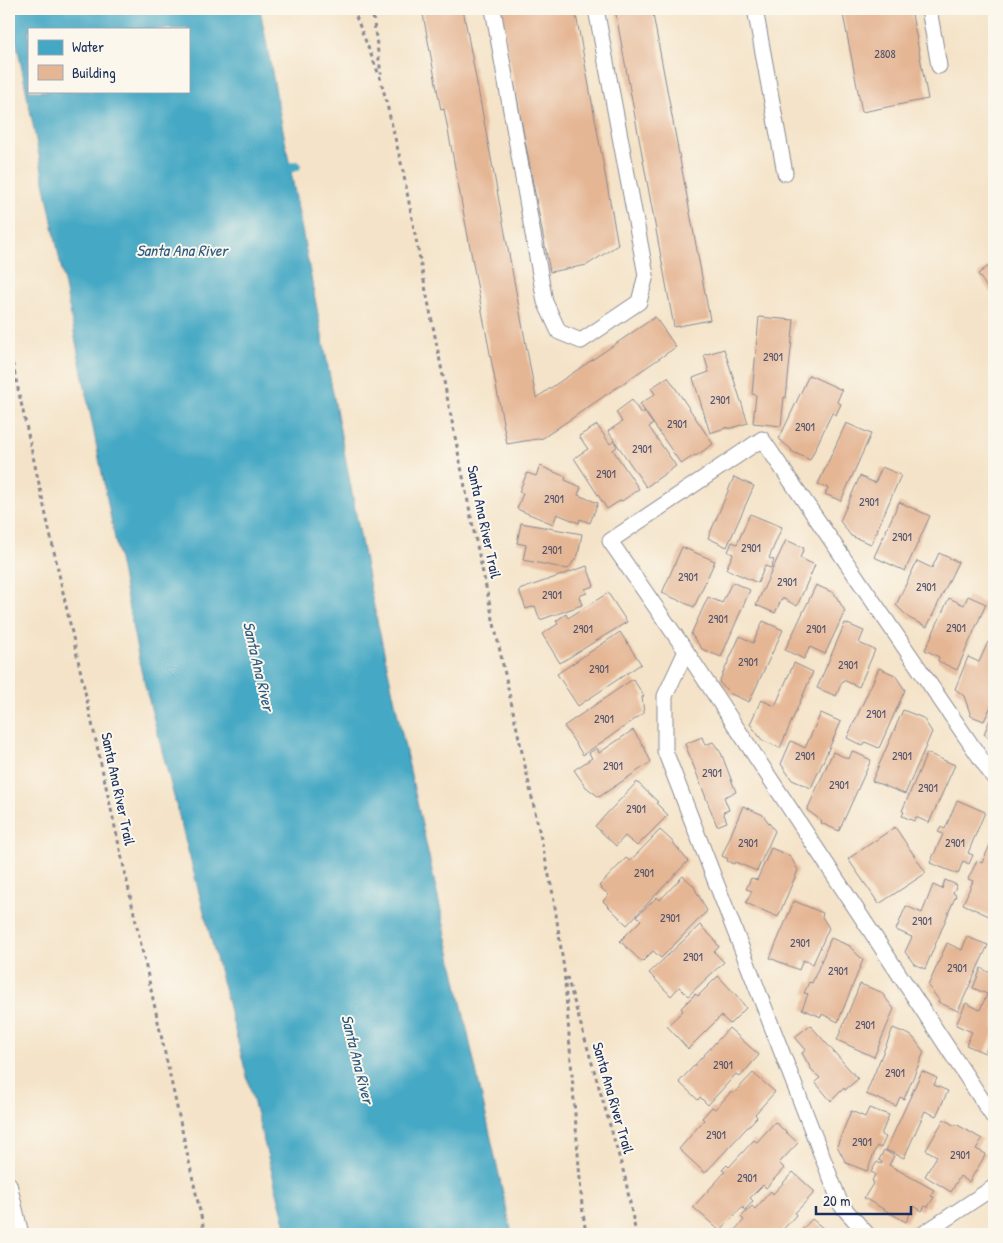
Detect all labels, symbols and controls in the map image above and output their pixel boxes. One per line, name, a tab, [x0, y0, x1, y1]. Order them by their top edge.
legend	[28, 28, 190, 92]
text: Water	[72, 36, 104, 57]
house number: 2808	[874, 45, 896, 62]
text: Building	[72, 62, 116, 83]
water label: Santa Ana River	[136, 239, 229, 261]
house number: 2901	[763, 348, 783, 365]
house number: 2901	[710, 391, 730, 408]
house number: 2901	[667, 415, 687, 432]
house number: 2901	[795, 418, 815, 435]
house number: 2901	[632, 440, 652, 457]
street label: Santa Ana River Trail	[462, 464, 507, 580]
house number: 2901	[596, 465, 616, 482]
house number: 2901	[544, 490, 564, 507]
house number: 2901	[859, 493, 879, 510]
house number: 2901	[892, 528, 912, 545]
house number: 2901	[741, 539, 761, 556]
house number: 2901	[542, 541, 562, 558]
house number: 2901	[678, 568, 698, 585]
house number: 2901	[777, 573, 797, 590]
house number: 2901	[916, 578, 936, 595]
house number: 2901	[542, 586, 562, 603]
house number: 2901	[708, 610, 728, 627]
water label: Santa Ana River	[238, 619, 280, 715]
house number: 2901	[946, 619, 966, 636]
house number: 2901	[573, 620, 593, 637]
house number: 2901	[806, 620, 826, 637]
house number: 2901	[738, 653, 758, 670]
house number: 2901	[838, 656, 858, 673]
house number: 2901	[589, 660, 609, 677]
house number: 2901	[866, 705, 886, 722]
house number: 2901	[594, 710, 614, 727]
street label: Santa Ana River Trail	[96, 731, 141, 847]
house number: 2901	[795, 747, 815, 764]
house number: 2901	[892, 747, 912, 764]
house number: 2901	[603, 757, 623, 774]
house number: 2901	[702, 764, 722, 781]
house number: 2901	[829, 776, 849, 793]
house number: 2901	[918, 779, 938, 796]
house number: 2901	[626, 800, 646, 817]
house number: 2901	[738, 834, 758, 851]
house number: 2901	[945, 834, 965, 851]
house number: 2901	[634, 864, 654, 881]
house number: 2901	[660, 909, 680, 926]
house number: 2901	[912, 912, 932, 929]
house number: 2901	[790, 934, 810, 951]
house number: 2901	[683, 948, 703, 965]
house number: 2901	[947, 959, 967, 976]
house number: 2901	[828, 962, 848, 979]
water label: Santa Ana River	[336, 1012, 380, 1108]
house number: 2901	[855, 1016, 875, 1033]
street label: Santa Ana River Trail	[588, 1040, 639, 1156]
house number: 2901	[713, 1056, 733, 1073]
house number: 2901	[885, 1064, 905, 1081]
house number: 2901	[706, 1126, 726, 1143]
house number: 2901	[852, 1133, 872, 1150]
house number: 2901	[950, 1146, 970, 1163]
house number: 2901	[737, 1169, 757, 1186]
scale bar	[816, 1183, 910, 1215]
text: 20 m	[823, 1190, 850, 1211]

